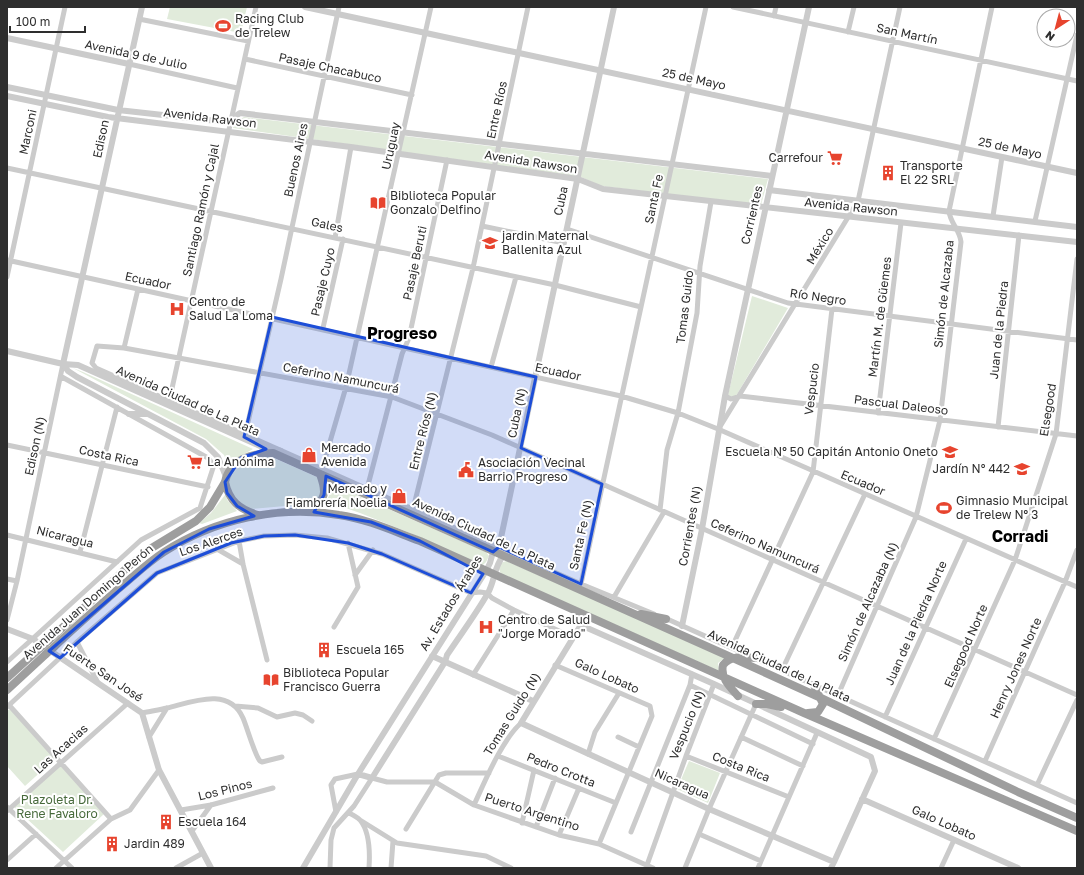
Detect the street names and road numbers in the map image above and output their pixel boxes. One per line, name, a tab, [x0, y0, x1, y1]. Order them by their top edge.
street label: San Martín	[875, 20, 939, 47]
street label: Avenida 9 de Julio	[84, 36, 189, 73]
street label: Pasaje Chacabuco	[277, 49, 383, 86]
street label: 25 de Mayo	[661, 64, 727, 93]
street label: Entre Ríos	[483, 80, 510, 140]
street label: Avenida Rawson	[163, 104, 258, 131]
street label: Marconi	[15, 108, 40, 156]
street label: Edison	[89, 118, 112, 159]
street label: Uruguay	[378, 120, 403, 171]
street label: Buenos Aires	[280, 121, 311, 198]
street label: 25 de Mayo	[977, 133, 1043, 162]
street label: Santiago Ramón y Cajal	[179, 142, 222, 278]
street label: Avenida Rawson	[484, 147, 579, 176]
street label: Santa Fe	[641, 173, 666, 225]
street label: Corrientes	[737, 184, 766, 246]
street label: Cuba	[550, 185, 571, 217]
street label: Avenida Rawson	[804, 194, 899, 219]
street label: Gales	[310, 214, 344, 235]
street label: Pasaje Beruti	[399, 224, 430, 302]
street label: México	[803, 224, 836, 267]
street label: Simón de Alcazaba	[930, 239, 957, 349]
street label: Pasaje Cuyo	[307, 246, 338, 318]
street label: Martín M. de Güemes	[865, 256, 894, 378]
street label: Ecuador	[124, 268, 173, 293]
street label: Tomas Guido	[673, 269, 696, 344]
street label: Juan de la Piedra	[986, 280, 1011, 380]
street label: Río Negro	[789, 285, 847, 308]
street label: Ceferino Namuncurá	[282, 359, 400, 396]
street label: Ecuador	[534, 359, 583, 384]
street label: Avenida Ciudad de La Plata	[114, 362, 262, 439]
street label: Vespucio	[801, 362, 822, 416]
street label: Elsegood	[1036, 382, 1059, 438]
street label: Cuba (N)	[504, 386, 529, 439]
street label: Entre Ríos (N)	[406, 390, 439, 472]
street label: Pascual Daleoso	[853, 391, 949, 418]
street label: Edison (N)	[21, 415, 48, 477]
street label: Costa Rica	[78, 442, 140, 469]
street label: Ecuador	[839, 466, 888, 499]
street label: Corrientes (N)	[675, 484, 704, 567]
street label: Avenida Ciudad de La Plata	[410, 494, 558, 573]
street label: Santa Fe (N)	[566, 498, 595, 571]
street label: Ceferino Namuncurá	[708, 515, 822, 576]
street label: Nicaragua	[35, 522, 95, 551]
street label: Los Alerces	[177, 524, 245, 559]
street label: Simón de Alcazaba (N)	[834, 540, 901, 664]
street label: Avenida Juan Domingo Perón	[19, 541, 156, 662]
street label: Av. Estados Árabes	[416, 552, 485, 653]
street label: Juan de la Piedra Norte	[881, 558, 950, 687]
street label: Elsegood Norte	[940, 602, 991, 690]
street label: Henry Jones Norte	[987, 615, 1045, 721]
street label: Avenida Ciudad de La Plata	[705, 626, 853, 705]
street label: Fuerte San José	[61, 640, 146, 705]
street label: Galo Lobato	[573, 655, 642, 696]
street label: Tomas Guido (N)	[480, 669, 543, 758]
street label: Vespucio (N)	[666, 688, 707, 762]
street label: Las Acacias	[31, 721, 91, 777]
street label: Costa Rica	[710, 748, 772, 785]
street label: Pedro Crotta	[525, 749, 598, 790]
street label: Nicaragua	[652, 765, 712, 802]
street label: Los Pinos	[196, 776, 254, 803]
street label: Puerto Argentino	[483, 789, 581, 834]
street label: Galo Lobato	[910, 802, 979, 843]

